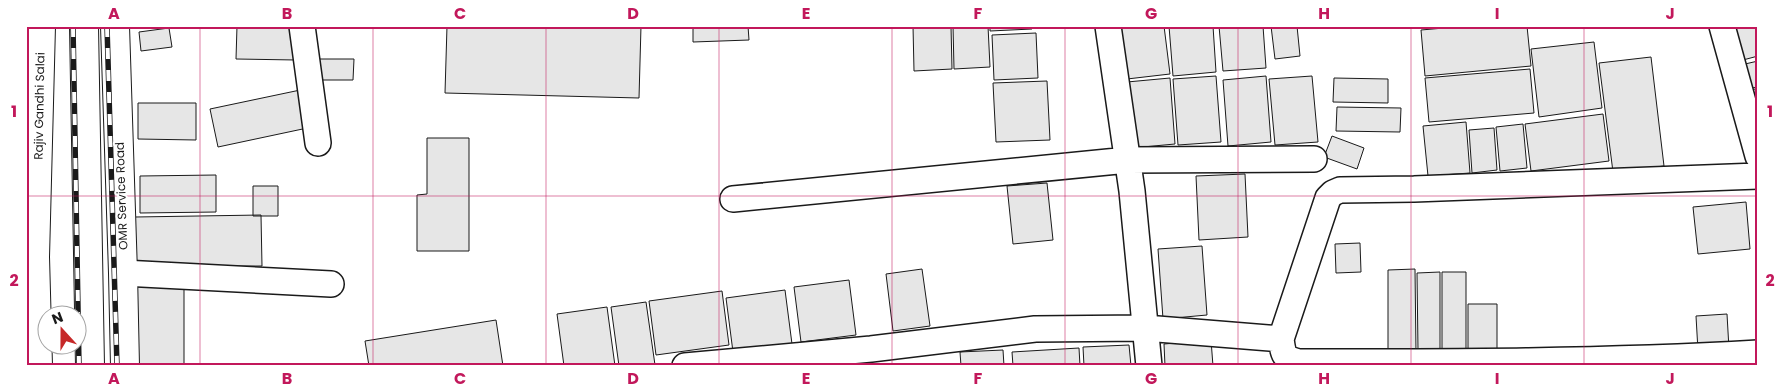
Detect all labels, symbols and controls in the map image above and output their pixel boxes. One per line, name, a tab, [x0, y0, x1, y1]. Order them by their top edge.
text: A	[108, 2, 120, 25]
text: B	[282, 2, 292, 25]
text: C	[454, 2, 466, 25]
text: D	[627, 2, 639, 25]
text: E	[802, 2, 810, 25]
text: F	[974, 2, 983, 25]
text: G	[1145, 2, 1157, 25]
text: H	[1318, 2, 1330, 25]
text: I	[1495, 2, 1499, 25]
text: J	[1665, 2, 1675, 25]
street label: Rajiv Gandhi Salai	[30, 52, 48, 160]
text: 1	[11, 100, 17, 123]
text: 1	[1767, 100, 1773, 123]
street label: OMR Service Road	[111, 142, 131, 250]
text: 2	[9, 269, 19, 292]
text: 2	[1765, 269, 1775, 292]
north arrow	[38, 304, 88, 354]
text: N	[49, 307, 66, 329]
text: A	[108, 367, 120, 390]
text: B	[282, 367, 292, 390]
text: C	[454, 367, 466, 390]
text: D	[627, 367, 639, 390]
text: E	[802, 367, 810, 390]
text: F	[974, 367, 983, 390]
text: G	[1145, 367, 1157, 390]
text: H	[1318, 367, 1330, 390]
text: I	[1495, 367, 1499, 390]
text: J	[1665, 367, 1675, 390]

